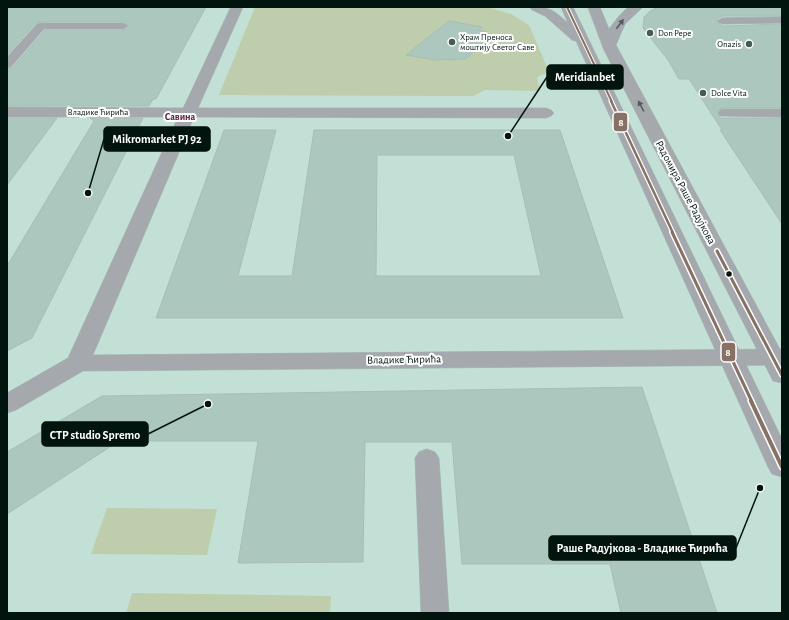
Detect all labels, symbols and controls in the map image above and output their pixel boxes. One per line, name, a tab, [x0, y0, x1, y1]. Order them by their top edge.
one-way arrow	[615, 18, 624, 29]
marker: Don Pepe	[645, 28, 655, 38]
place label: Don Pepe	[658, 29, 691, 38]
place label: Храм Преноса моштију Светог Саве	[460, 33, 534, 52]
marker: Храм Преноса моштију Светог Саве	[447, 37, 457, 47]
marker: Onazis	[744, 39, 754, 49]
place label: Onazis	[717, 40, 741, 49]
callout: Meridianbet	[547, 65, 623, 89]
text: Meridianbet	[555, 71, 615, 83]
marker: Dolce Vita	[698, 88, 708, 98]
place label: Dolce Vita	[711, 89, 747, 98]
one-way arrow	[637, 100, 644, 112]
street label: Владике Ћирића	[68, 108, 128, 117]
district label: Савина	[165, 112, 196, 122]
line badge: 8	[613, 112, 628, 132]
text: 8	[618, 117, 624, 128]
callout: Mikromarket PJ 92	[104, 127, 210, 151]
text: Mikromarket PJ 92	[112, 133, 202, 145]
street label: Радомира Раше Радујкова	[654, 139, 718, 246]
unlabelled marker	[724, 269, 734, 279]
line badge: 8	[721, 342, 736, 362]
text: 8	[725, 347, 731, 358]
street label: Владике Ћирића	[367, 353, 441, 366]
callout: CTP studio Spremo	[42, 422, 148, 446]
text: CTP studio Spremo	[50, 429, 140, 441]
callout: Раше Радујкова - Владике Ћирића	[549, 536, 736, 560]
text: Раше Радујкова - Владике Ћирића	[556, 542, 728, 555]

